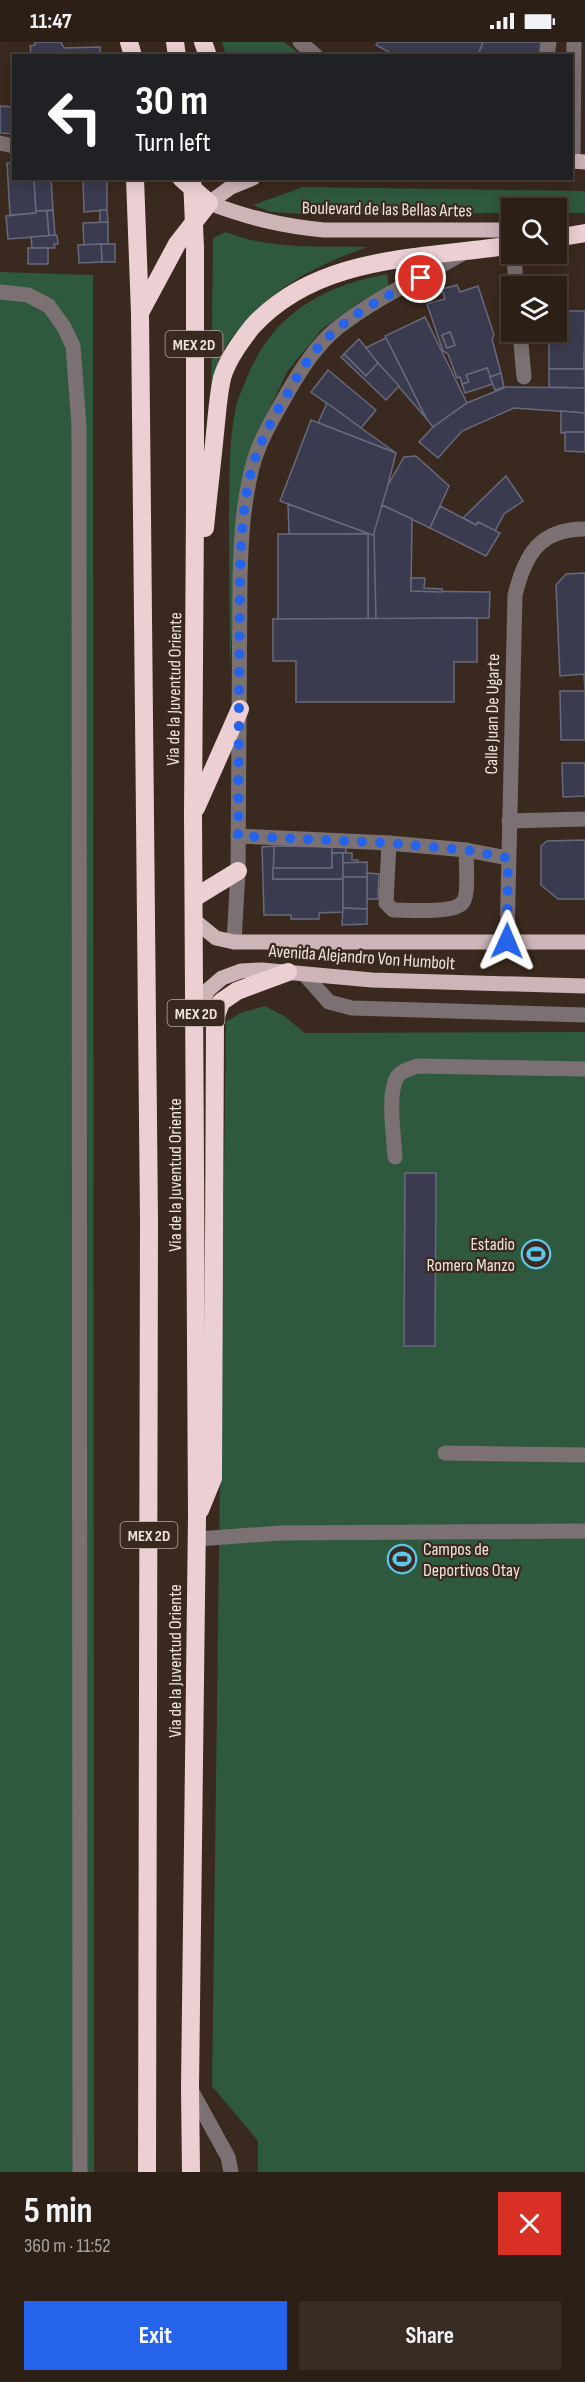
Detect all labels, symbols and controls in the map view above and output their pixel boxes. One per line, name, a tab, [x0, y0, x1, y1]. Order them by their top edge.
text: 11:47	[30, 8, 72, 35]
text: 30 m	[135, 76, 208, 127]
icon: left	[36, 78, 114, 156]
text: Turn left	[135, 127, 211, 159]
street label: Boulevard de las Bellas Artes	[302, 198, 472, 221]
map controls	[501, 198, 567, 342]
button: search	[501, 198, 567, 264]
pin	[395, 252, 446, 303]
icon: arrive	[404, 261, 437, 294]
button: layers	[501, 276, 567, 342]
road number: MEX 2D	[166, 331, 222, 357]
street label: Via de la Juventud Oriente	[163, 612, 186, 766]
street label: Calle Juan De Ugarte	[481, 654, 504, 774]
position arrow	[475, 909, 539, 973]
street label: Avenida Alejandro Von Humbolt	[267, 940, 456, 975]
road number: MEX 2D	[168, 1000, 224, 1026]
street label: Via de la Juventud Oriente	[165, 1098, 186, 1252]
place label: Estadio Romero Manzo	[426, 1234, 515, 1276]
sports icon: Estadio Romero Manzo	[520, 1238, 552, 1270]
road number: MEX 2D	[120, 1522, 178, 1548]
place label: Campos de Deportivos Otay	[423, 1539, 520, 1581]
sports icon: Campos de Deportivos Otay	[386, 1543, 418, 1575]
street label: Via de la Juventud Oriente	[165, 1584, 186, 1738]
text: 5 min	[24, 2190, 93, 2233]
button: close	[498, 2192, 561, 2255]
text: 360 m · 11:52	[24, 2234, 110, 2258]
button: Exit	[24, 2301, 287, 2370]
button: Share	[299, 2301, 561, 2370]

